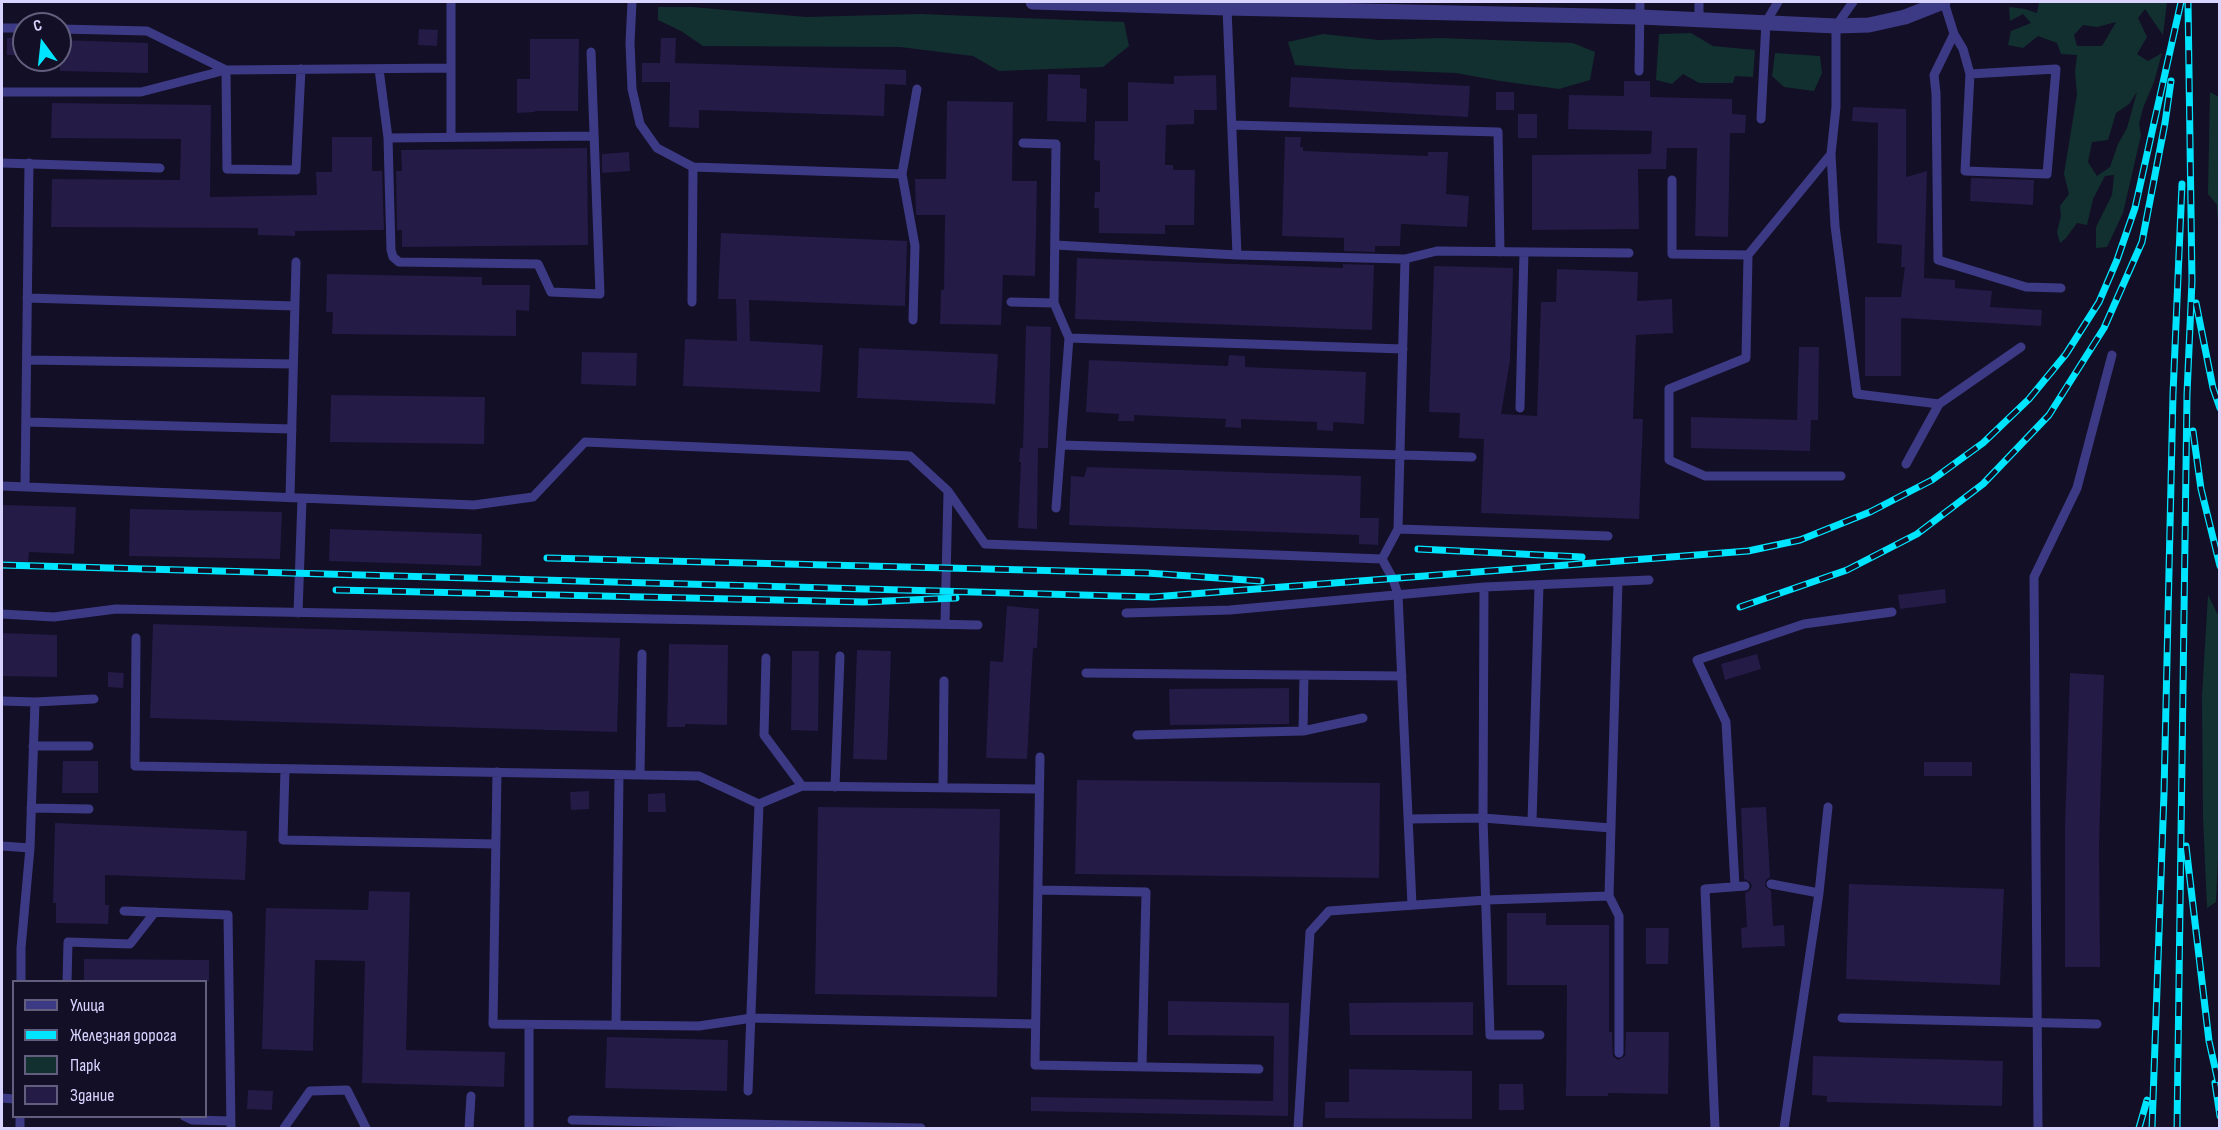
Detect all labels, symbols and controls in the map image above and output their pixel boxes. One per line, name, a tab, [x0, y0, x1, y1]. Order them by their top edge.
north arrow	[12, 12, 72, 72]
text: С	[31, 16, 44, 36]
legend	[12, 980, 207, 1118]
text: Улица	[70, 995, 105, 1016]
text: Железная дорога	[70, 1025, 177, 1046]
text: Парк	[70, 1055, 100, 1076]
text: Здание	[70, 1085, 115, 1106]

